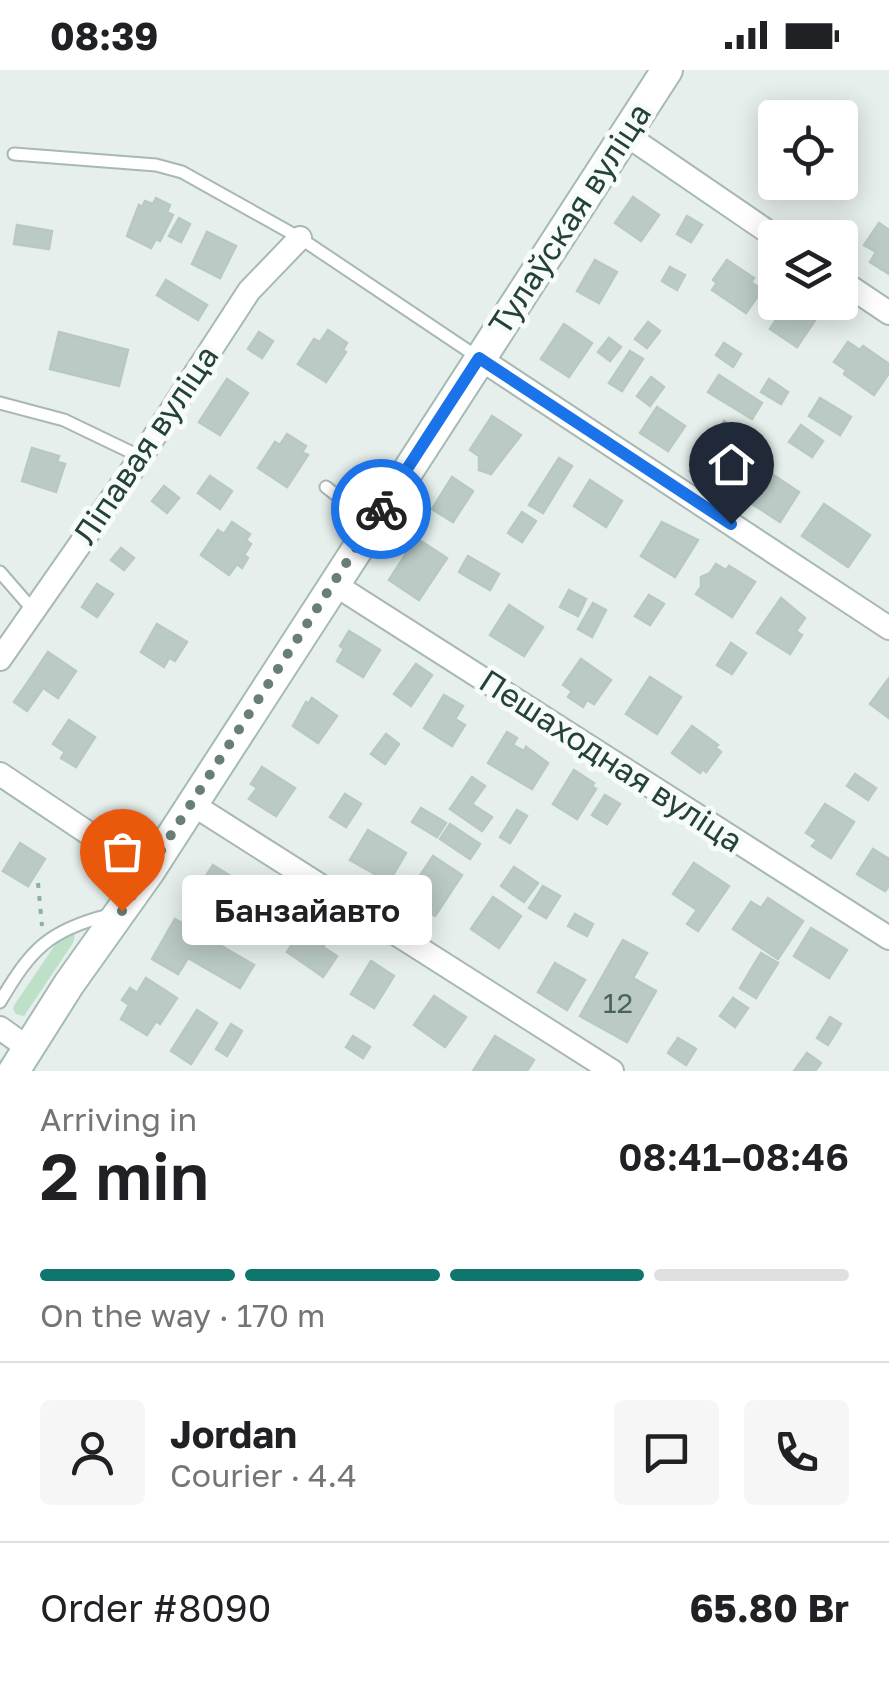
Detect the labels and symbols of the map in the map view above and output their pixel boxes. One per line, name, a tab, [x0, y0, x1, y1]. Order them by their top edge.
street label: Тулаўская вуліца	[480, 96, 658, 341]
street label: Ліпавая вуліца	[65, 338, 226, 551]
pin	[689, 422, 774, 525]
courier	[331, 459, 431, 559]
street label: Пешаходная вуліца	[473, 661, 750, 859]
pin	[80, 809, 165, 912]
callout: Банзайавто	[182, 876, 432, 946]
house number: 12	[603, 986, 633, 1019]

